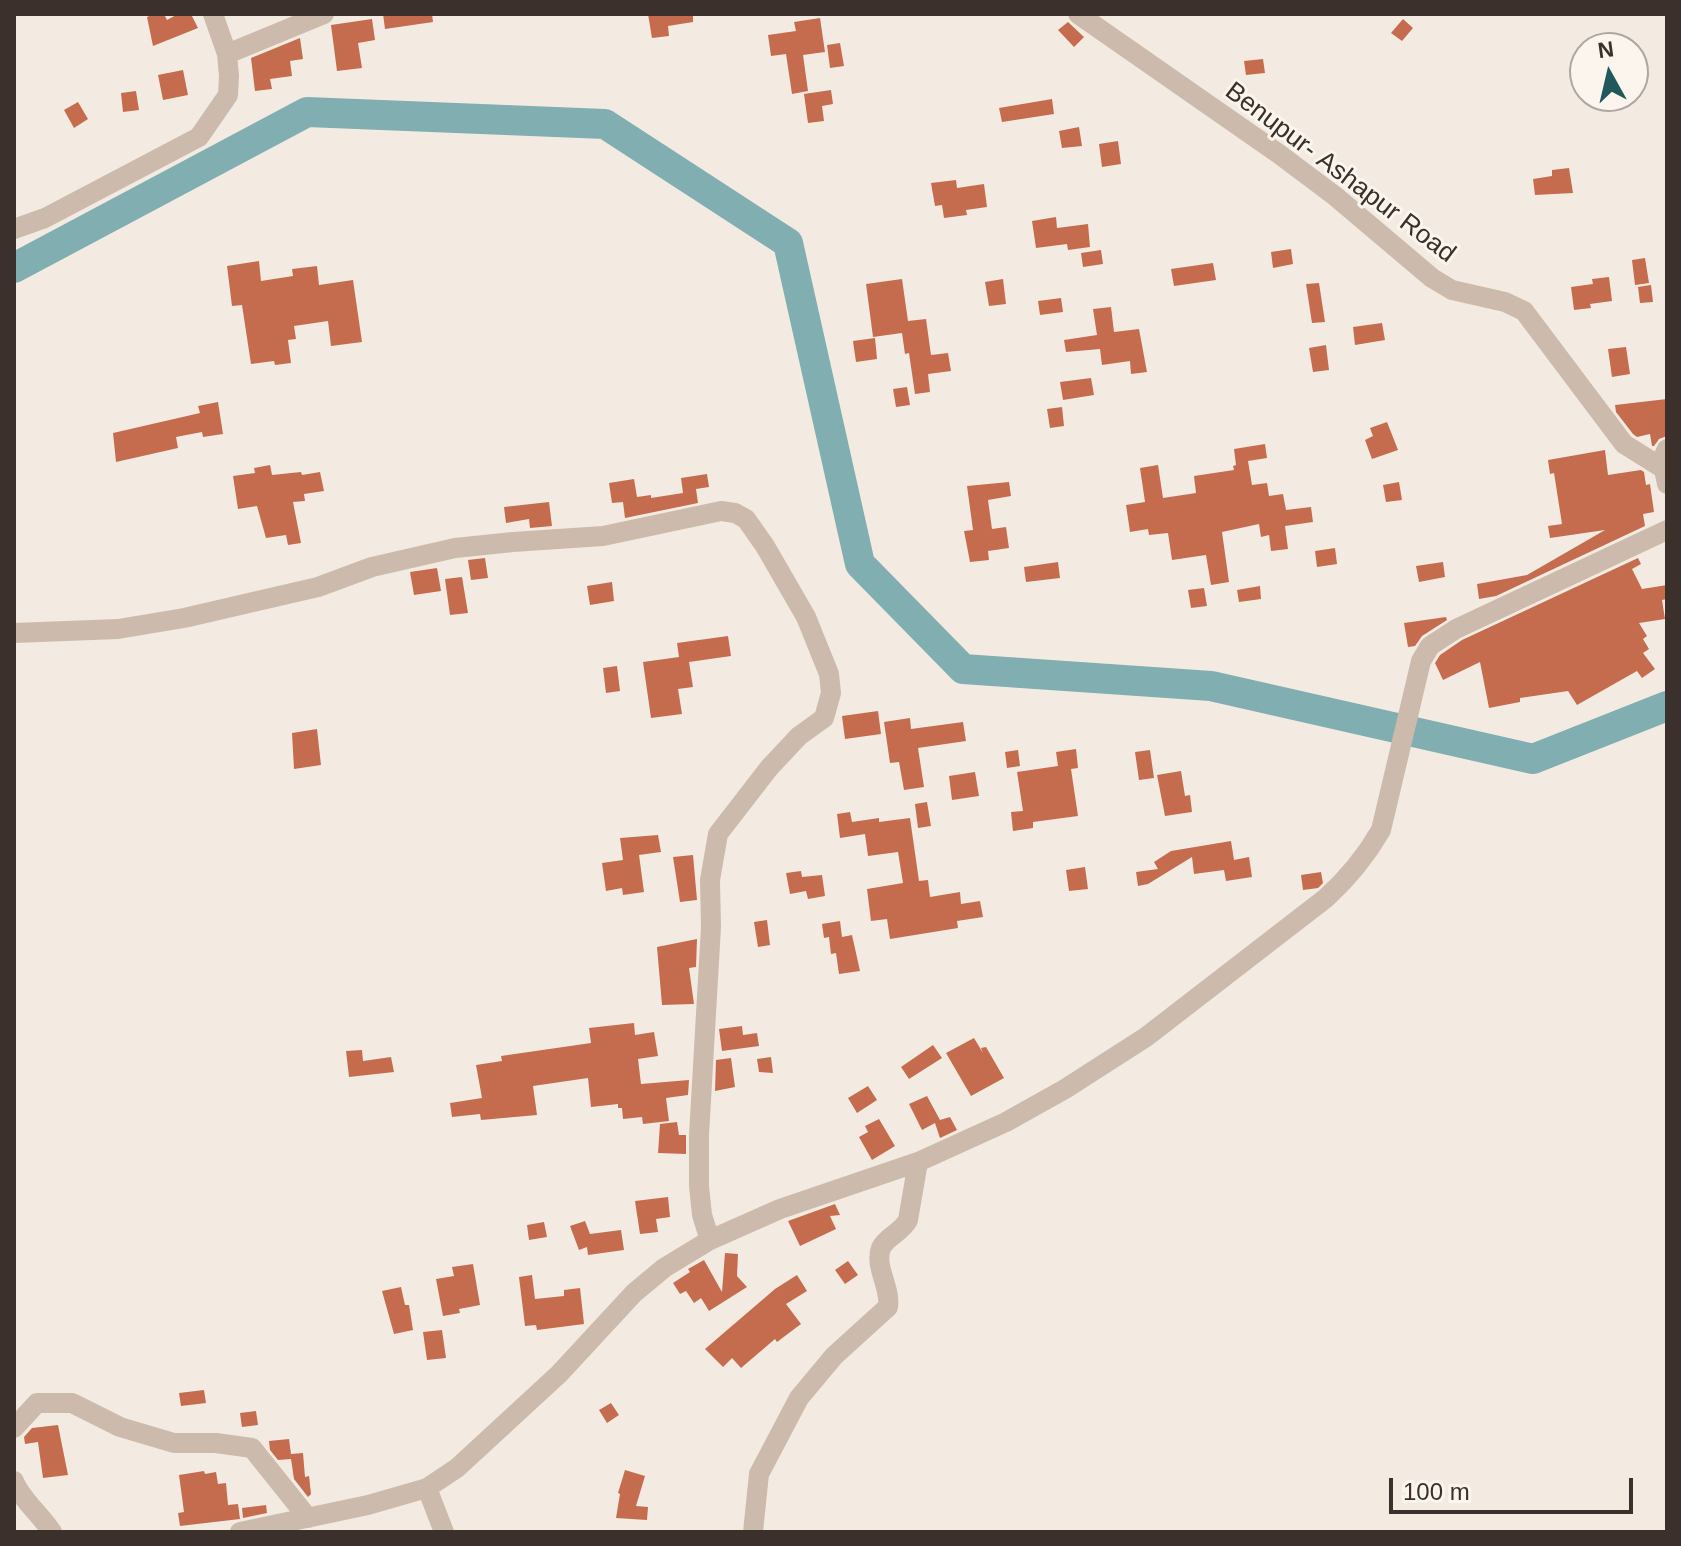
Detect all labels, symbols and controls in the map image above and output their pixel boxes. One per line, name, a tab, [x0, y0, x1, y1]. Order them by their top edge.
north arrow	[1569, 32, 1649, 112]
text: N	[1596, 36, 1615, 63]
street label: Benupur- Ashapur Road	[1219, 76, 1461, 270]
scale bar	[1393, 1462, 1637, 1512]
text: 100 m	[1403, 1478, 1470, 1505]

